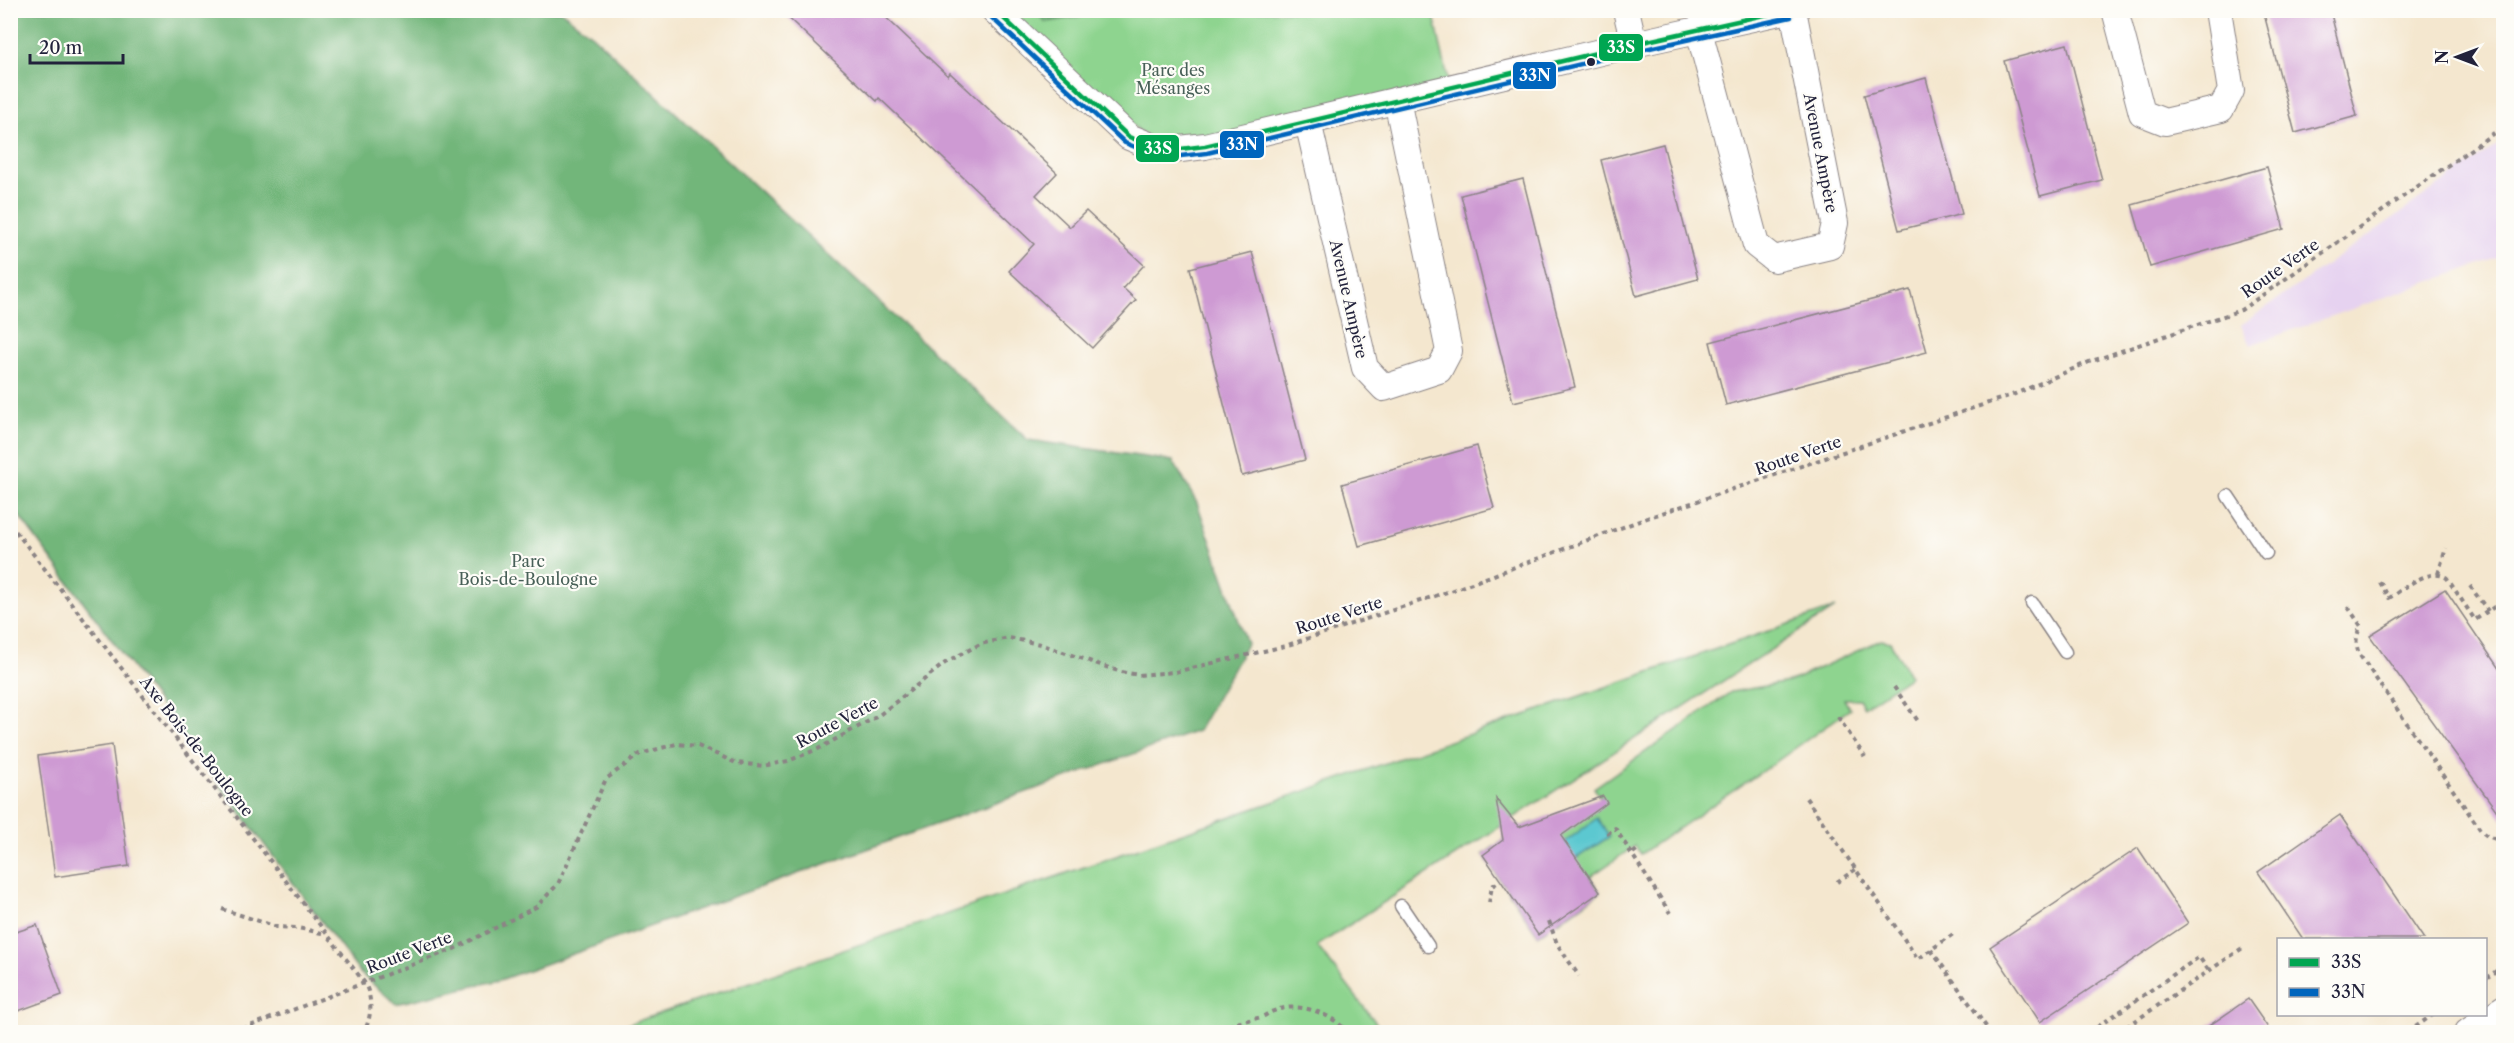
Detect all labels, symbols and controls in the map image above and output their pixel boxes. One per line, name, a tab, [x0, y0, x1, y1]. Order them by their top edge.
scale bar	[30, 27, 123, 65]
north arrow	[2427, 27, 2487, 87]
line badge: 33S	[1598, 33, 1644, 62]
text: 20 m	[39, 37, 83, 59]
text: 33S	[1607, 37, 1635, 57]
text: N	[2432, 50, 2452, 64]
unlabelled marker	[1585, 56, 1597, 68]
park label: Parc des Mésanges	[1136, 60, 1210, 98]
line badge: 33N	[1512, 61, 1557, 90]
text: 33N	[1519, 65, 1551, 85]
street label: Avenue Ampère	[1799, 90, 1842, 215]
line badge: 33N	[1219, 130, 1265, 159]
line badge: 33S	[1135, 134, 1180, 163]
text: 33N	[1226, 134, 1258, 154]
text: 33S	[1144, 138, 1172, 158]
street label: Route Verte	[2237, 234, 2323, 302]
street label: Avenue Ampère	[1325, 237, 1372, 361]
street label: Route Verte	[1752, 431, 1844, 479]
park label: Parc Bois-de-Boulogne	[459, 551, 597, 589]
street label: Route Verte	[1293, 592, 1385, 638]
street label: Axe Bois-de-Boulogne	[135, 671, 258, 820]
street label: Route Verte	[793, 692, 881, 752]
street label: Route Verte	[363, 927, 455, 977]
legend	[2277, 938, 2487, 1016]
text: 33S	[2331, 951, 2362, 973]
text: 33N	[2331, 981, 2366, 1003]

